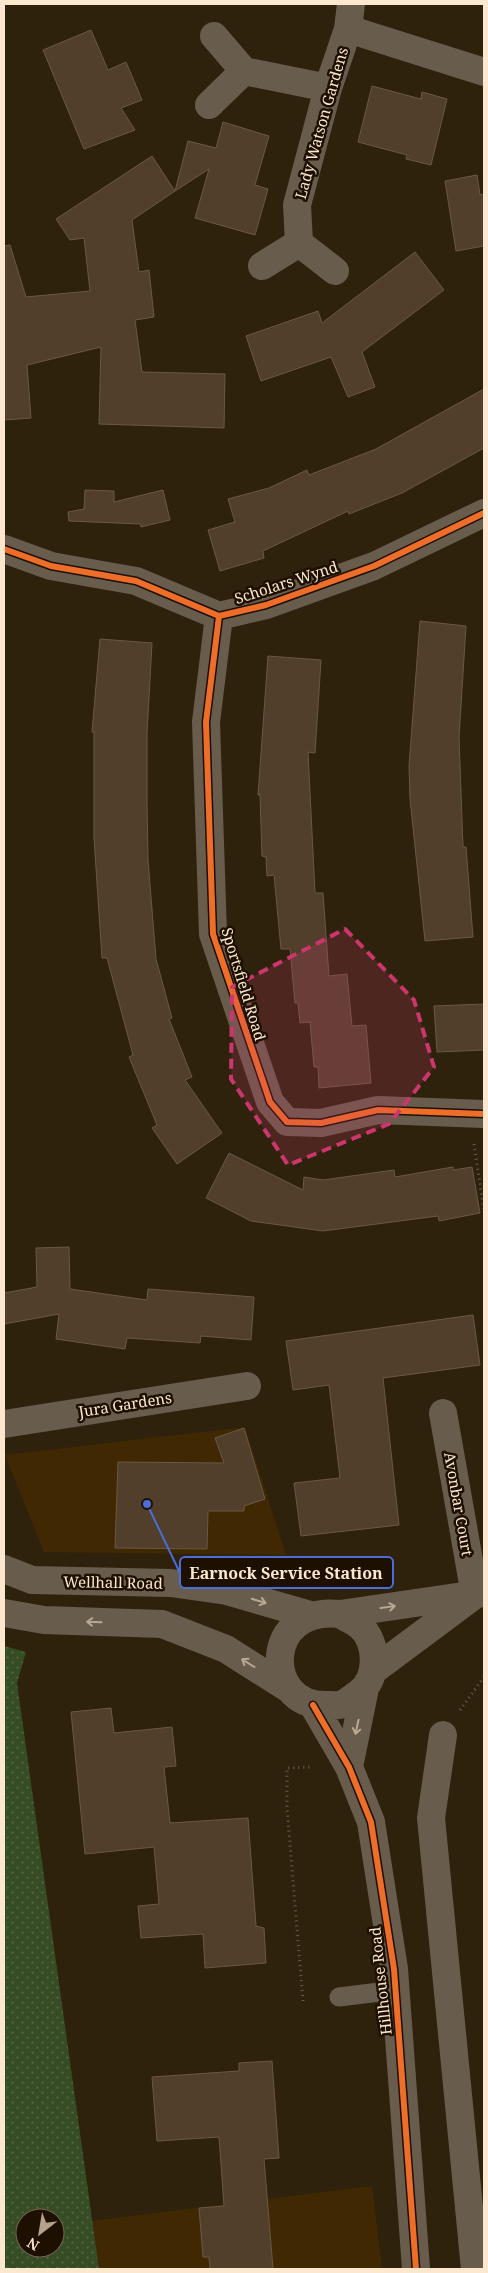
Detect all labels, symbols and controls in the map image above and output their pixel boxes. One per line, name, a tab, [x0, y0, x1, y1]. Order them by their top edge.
street label: Lady Watson Gardens	[290, 45, 352, 201]
street label: Scholars Wynd	[232, 556, 340, 608]
street label: Sportsfield Road	[217, 925, 271, 1043]
street label: Jura Gardens	[76, 1387, 173, 1421]
street label: Avonbar Court	[440, 1451, 478, 1557]
callout: Earnock Service Station	[180, 1557, 393, 1588]
text: Earnock Service Station	[189, 1562, 383, 1584]
street label: Wellhall Road	[63, 1571, 163, 1593]
one-way arrow	[250, 1596, 266, 1606]
one-way arrow	[380, 1602, 396, 1612]
one-way arrow	[86, 1617, 102, 1627]
one-way arrow	[241, 1658, 255, 1668]
one-way arrow	[352, 1719, 361, 1735]
street label: Hillhouse Road	[364, 1926, 396, 2036]
north arrow	[15, 2208, 65, 2258]
text: N	[23, 2234, 43, 2256]

